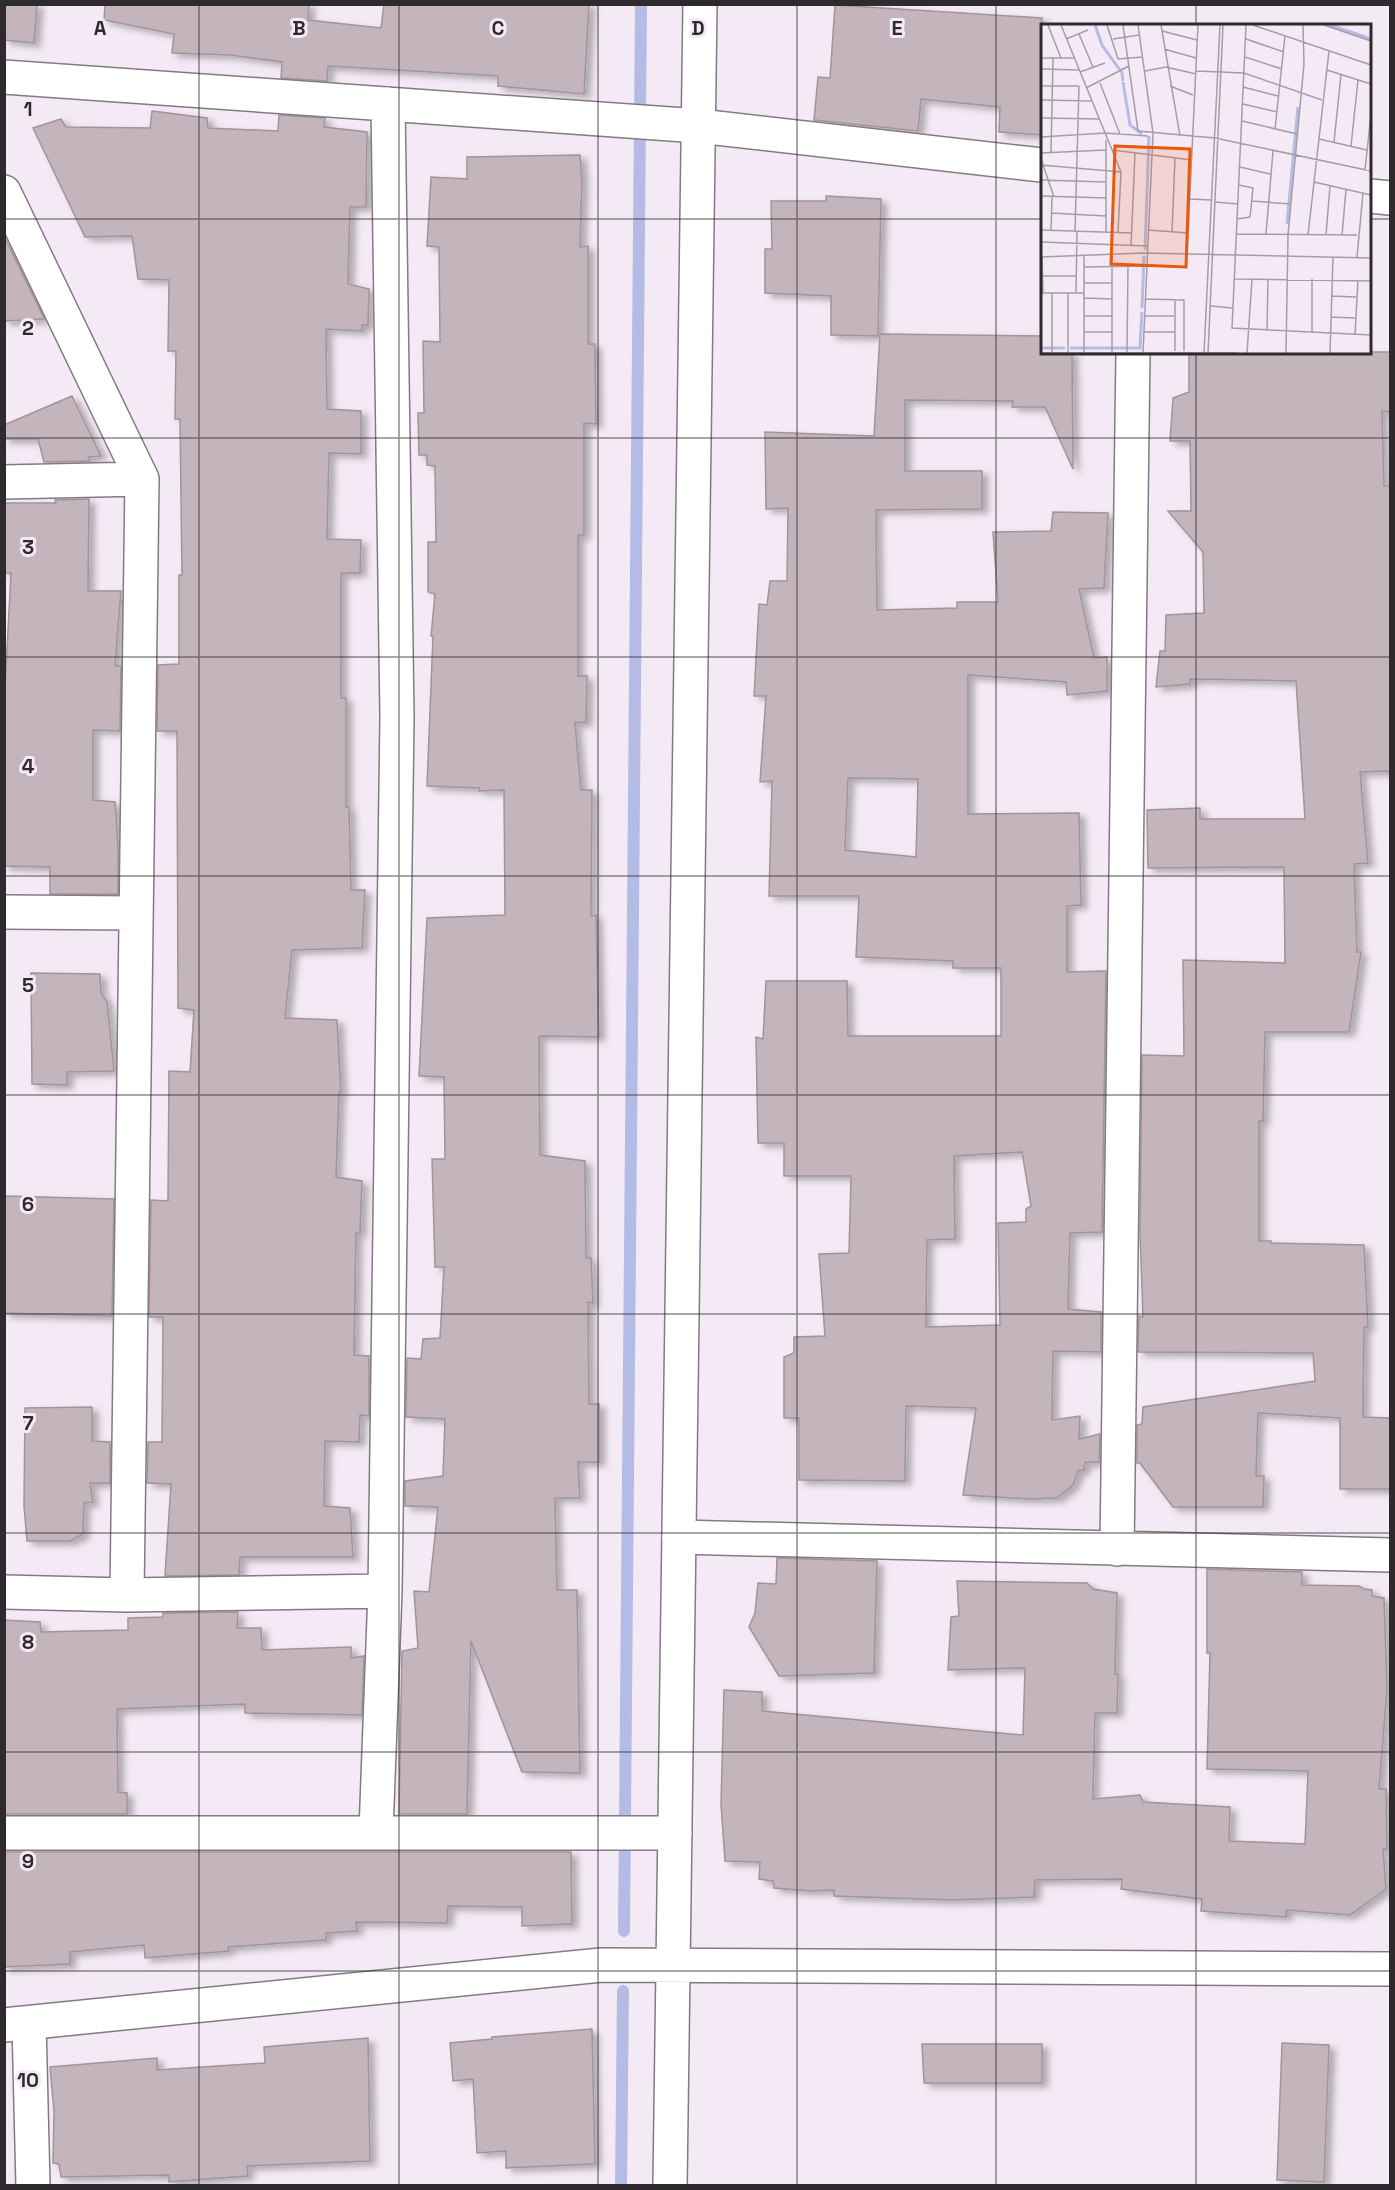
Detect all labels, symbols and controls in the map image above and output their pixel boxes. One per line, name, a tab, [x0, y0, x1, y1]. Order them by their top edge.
text: A	[94, 15, 107, 41]
text: B	[292, 15, 306, 41]
text: C	[492, 15, 505, 41]
text: D	[691, 15, 705, 41]
text: E	[891, 15, 903, 41]
inset map	[1041, 24, 1371, 354]
text: 1	[23, 96, 33, 122]
text: 2	[22, 315, 34, 341]
text: 3	[22, 534, 34, 560]
text: 4	[22, 753, 35, 779]
text: 5	[22, 972, 34, 998]
text: 6	[22, 1191, 34, 1217]
text: 7	[22, 1410, 34, 1436]
text: 8	[22, 1629, 34, 1655]
text: 9	[22, 1848, 34, 1874]
text: 10	[17, 2067, 39, 2093]

